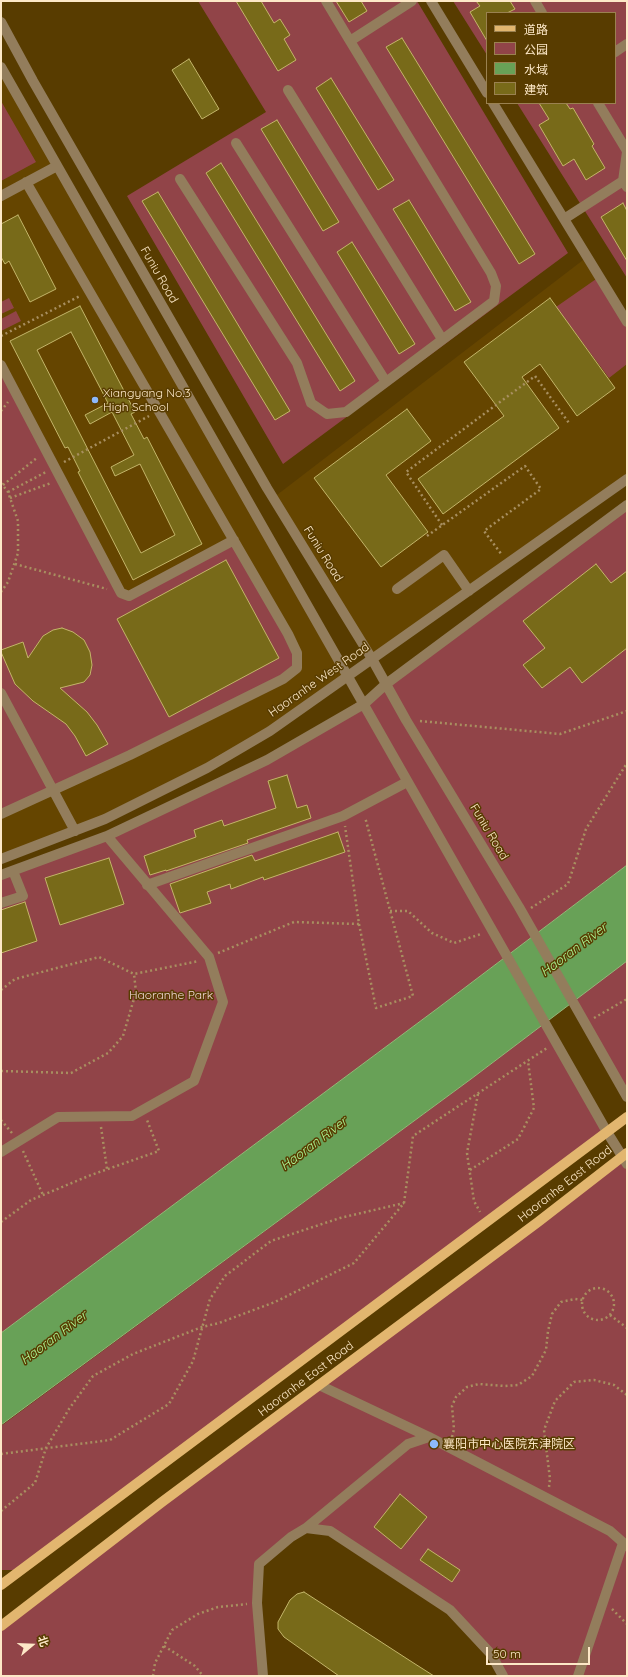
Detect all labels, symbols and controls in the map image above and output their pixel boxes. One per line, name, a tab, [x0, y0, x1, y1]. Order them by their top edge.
legend	[486, 12, 616, 104]
text: 道路	[524, 22, 548, 37]
text: 公园	[524, 42, 548, 57]
text: 水域	[524, 62, 548, 77]
text: 建筑	[524, 82, 548, 97]
street label: Funiu Road	[137, 244, 181, 306]
place label: Xiangyang No.3 High School	[103, 386, 191, 414]
marker: Xiangyang No.3 High School	[90, 395, 100, 405]
street label: Funiu Road	[300, 524, 346, 584]
street label: Haoranhe West Road	[266, 640, 372, 720]
street label: Funiu Road	[467, 801, 511, 863]
water label: Haoran River	[538, 920, 610, 980]
park label: Haoranhe Park	[129, 988, 213, 1002]
water label: Haoran River	[278, 1114, 350, 1174]
street label: Haoranhe East Road	[515, 1143, 615, 1225]
water label: Haoran River	[18, 1308, 90, 1368]
street label: Haoranhe East Road	[256, 1338, 356, 1420]
place label: 襄阳市中心医院东津院区	[443, 1437, 575, 1451]
marker: 襄阳市中心医院东津院区	[428, 1438, 440, 1450]
north arrow	[12, 1625, 52, 1665]
text: 北	[35, 1634, 52, 1649]
scale bar	[488, 1639, 592, 1665]
text: 50 m	[493, 1646, 521, 1661]

